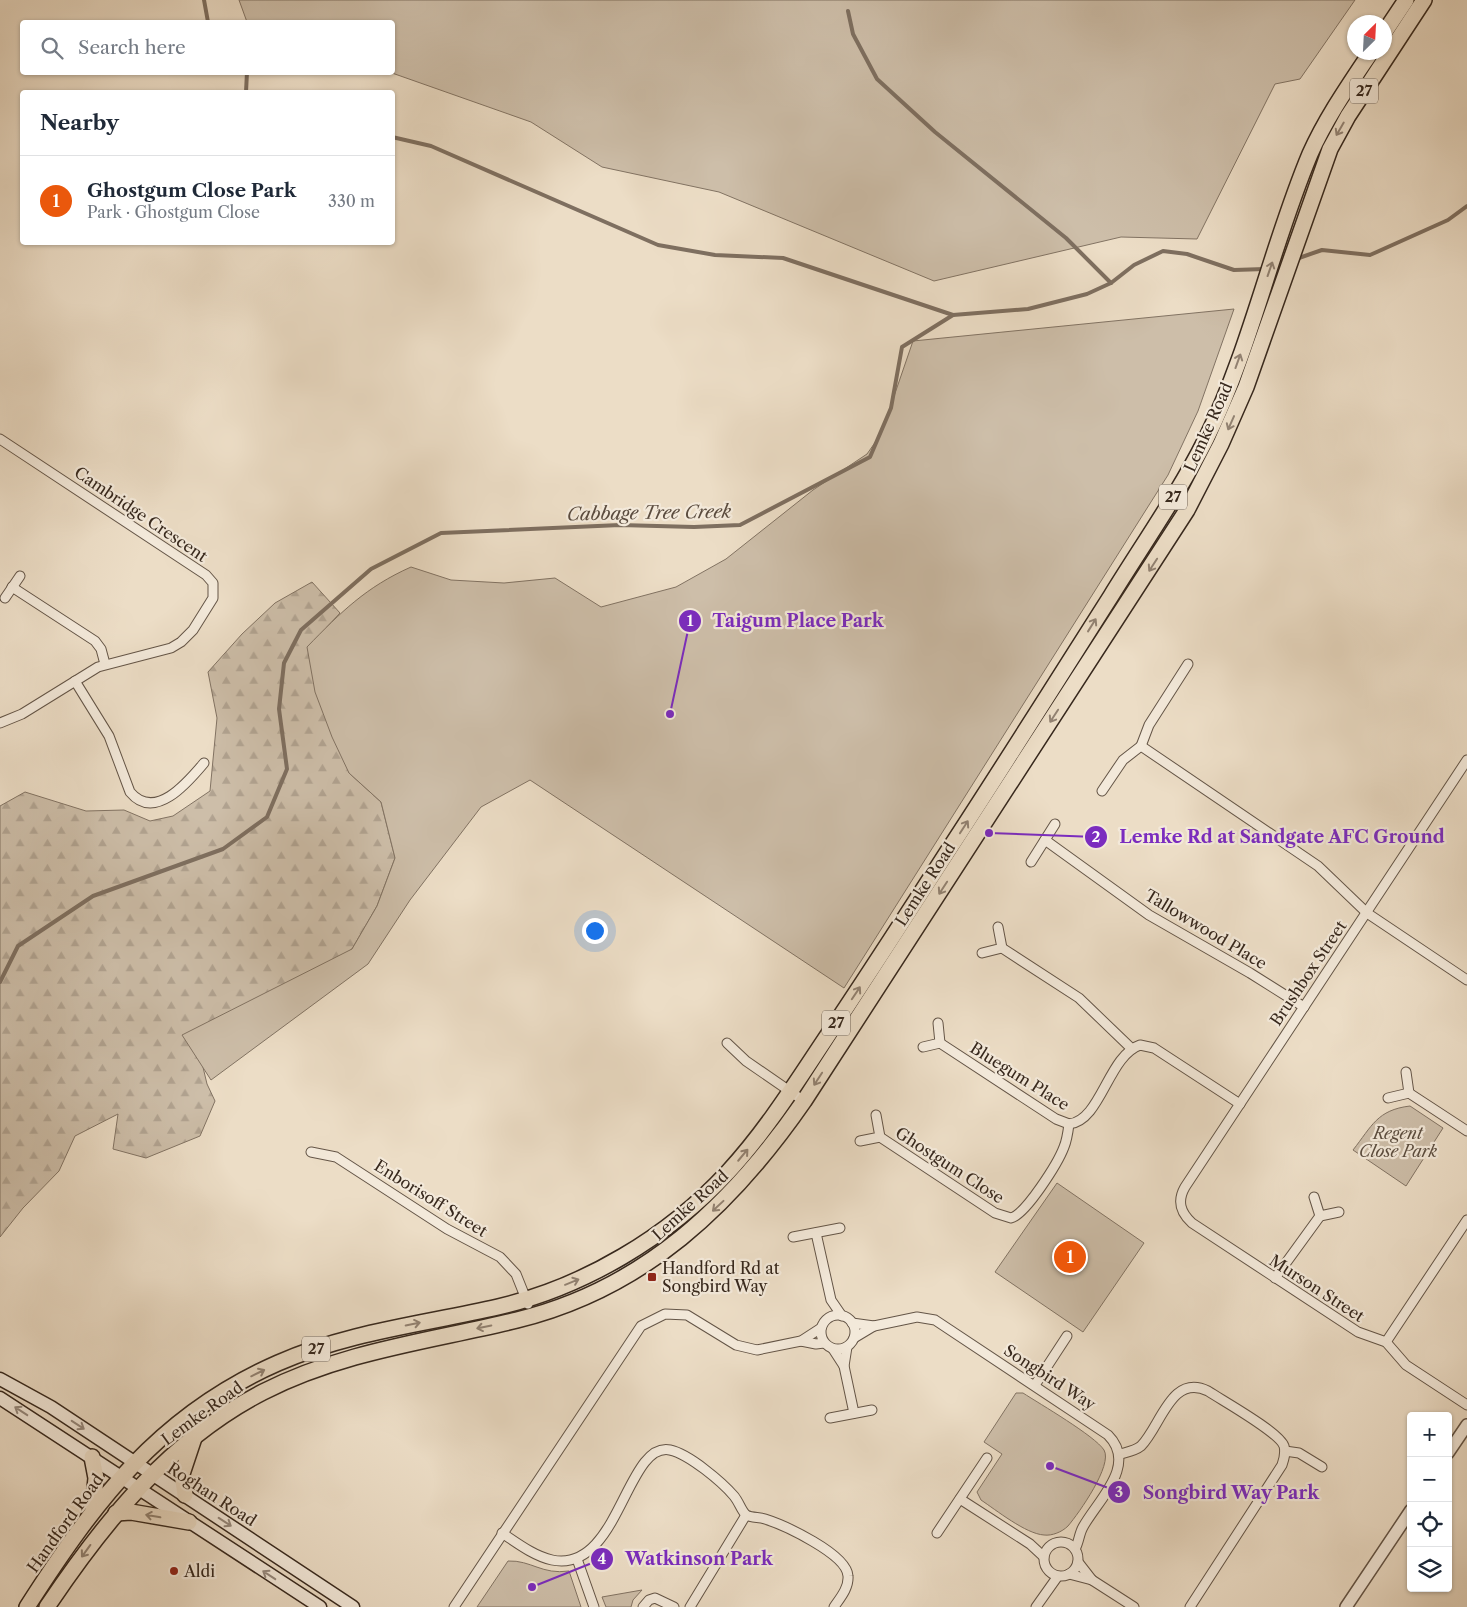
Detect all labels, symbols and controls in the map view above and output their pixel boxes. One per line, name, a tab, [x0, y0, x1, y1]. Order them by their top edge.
north arrow	[1347, 15, 1392, 60]
search box	[20, 20, 395, 75]
icon: search	[38, 34, 66, 62]
text: Search here	[78, 36, 186, 59]
road number: 27	[1350, 78, 1378, 104]
text: Nearby	[40, 110, 119, 135]
one-way arrow	[1335, 121, 1345, 135]
text: Ghostgum Close Park	[87, 179, 296, 202]
text: 1	[52, 191, 60, 211]
text: 330 m	[328, 191, 375, 211]
text: Park · Ghostgum Close	[87, 202, 260, 222]
one-way arrow	[1266, 262, 1275, 277]
one-way arrow	[1234, 354, 1243, 369]
street label: Lemke Road	[1179, 379, 1237, 475]
one-way arrow	[1226, 415, 1235, 430]
street label: Cambridge Crescent	[71, 462, 212, 566]
road number: 27	[1159, 484, 1187, 510]
water label: Cabbage Tree Creek	[567, 501, 732, 525]
one-way arrow	[1148, 558, 1158, 572]
callout: Taigum Place Park	[677, 604, 894, 637]
text: Taigum Place Park	[712, 610, 885, 632]
text: 1	[687, 611, 694, 630]
one-way arrow	[1087, 619, 1097, 633]
one-way arrow	[1049, 709, 1059, 723]
callout: Lemke Rd at Sandgate AFC Ground	[1083, 820, 1455, 853]
one-way arrow	[959, 821, 969, 835]
text: Lemke Rd at Sandgate AFC Ground	[1119, 826, 1445, 848]
text: 2	[1092, 827, 1101, 846]
street label: Lemke Road	[891, 838, 960, 930]
one-way arrow	[938, 881, 949, 895]
street label: Tallowwood Place	[1141, 885, 1271, 973]
street label: Brushbox Street	[1265, 916, 1351, 1029]
your location	[582, 918, 608, 944]
one-way arrow	[851, 986, 861, 1000]
road number: 27	[822, 1010, 850, 1036]
street label: Bluegum Place	[967, 1038, 1073, 1114]
one-way arrow	[813, 1072, 823, 1086]
street label: Ghostgum Close	[892, 1122, 1008, 1208]
park label: Regent Close Park	[1359, 1123, 1438, 1161]
one-way arrow	[737, 1148, 749, 1161]
street label: Enborisoff Street	[371, 1155, 491, 1241]
street label: Lemke Road	[648, 1165, 732, 1244]
one-way arrow	[712, 1200, 725, 1212]
pin: 1	[1054, 1238, 1086, 1276]
street label: Murson Street	[1266, 1250, 1368, 1326]
place label: Handford Rd at Songbird Way	[662, 1258, 780, 1296]
marker: Handford Rd at Songbird Way	[646, 1271, 658, 1283]
one-way arrow	[564, 1276, 579, 1286]
one-way arrow	[404, 1319, 420, 1329]
one-way arrow	[477, 1322, 493, 1332]
road number: 27	[302, 1336, 330, 1362]
street label: Songbird Way	[1000, 1340, 1101, 1415]
one-way arrow	[250, 1368, 265, 1377]
street label: Lemke Road	[157, 1377, 247, 1449]
one-way arrow	[15, 1406, 29, 1416]
map controls	[1407, 1412, 1452, 1592]
button: +	[1407, 1412, 1452, 1457]
one-way arrow	[70, 1420, 84, 1430]
button: −	[1407, 1457, 1452, 1502]
street label: Roghan Road	[164, 1458, 260, 1530]
street label: Handford Road	[22, 1470, 108, 1576]
callout: Songbird Way Park	[1107, 1476, 1329, 1509]
text: 3	[1115, 1482, 1123, 1501]
text: Songbird Way Park	[1143, 1482, 1320, 1504]
button: locate	[1407, 1502, 1452, 1547]
one-way arrow	[145, 1510, 161, 1520]
one-way arrow	[218, 1517, 232, 1527]
callout: Watkinson Park	[590, 1542, 782, 1575]
one-way arrow	[81, 1544, 92, 1558]
button: layers	[1407, 1547, 1452, 1592]
text: Watkinson Park	[624, 1548, 774, 1570]
text: 4	[598, 1549, 607, 1568]
place label: Aldi	[183, 1561, 215, 1581]
marker: Aldi	[168, 1565, 180, 1577]
one-way arrow	[263, 1569, 277, 1579]

